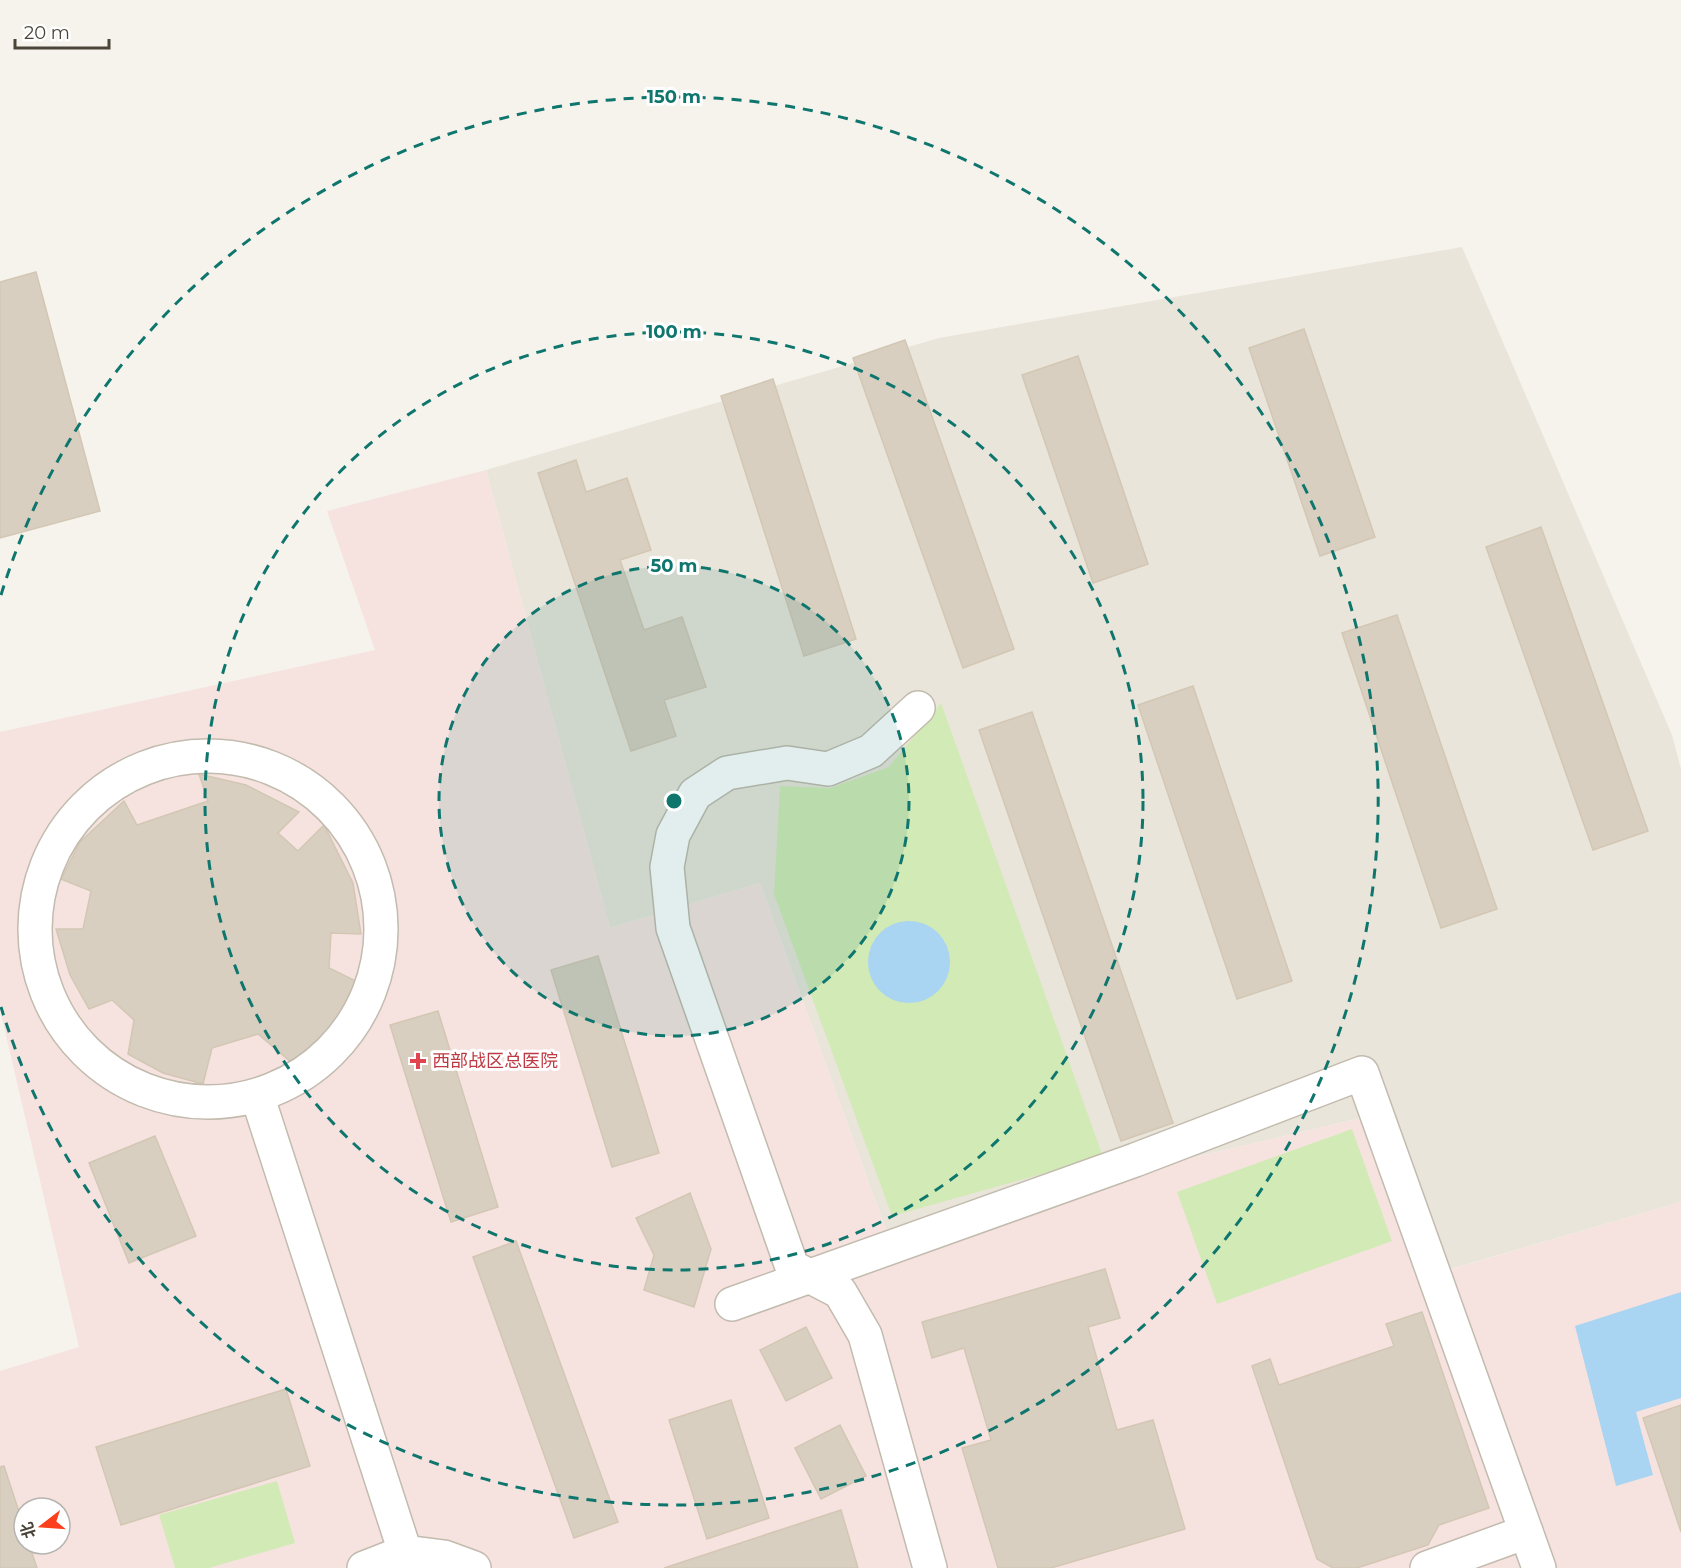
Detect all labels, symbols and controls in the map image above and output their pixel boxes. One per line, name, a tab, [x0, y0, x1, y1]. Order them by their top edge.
scale bar	[15, 12, 110, 50]
text: 20 m	[24, 22, 70, 44]
text: 150 m	[647, 86, 701, 108]
text: 100 m	[646, 321, 702, 343]
text: 50 m	[651, 555, 697, 577]
centre of rings	[664, 791, 684, 811]
place label: 西部战区总医院	[432, 1050, 558, 1072]
marker: 西部战区总医院	[409, 1052, 427, 1070]
north arrow	[12, 1496, 72, 1556]
text: 北	[17, 1520, 40, 1541]

